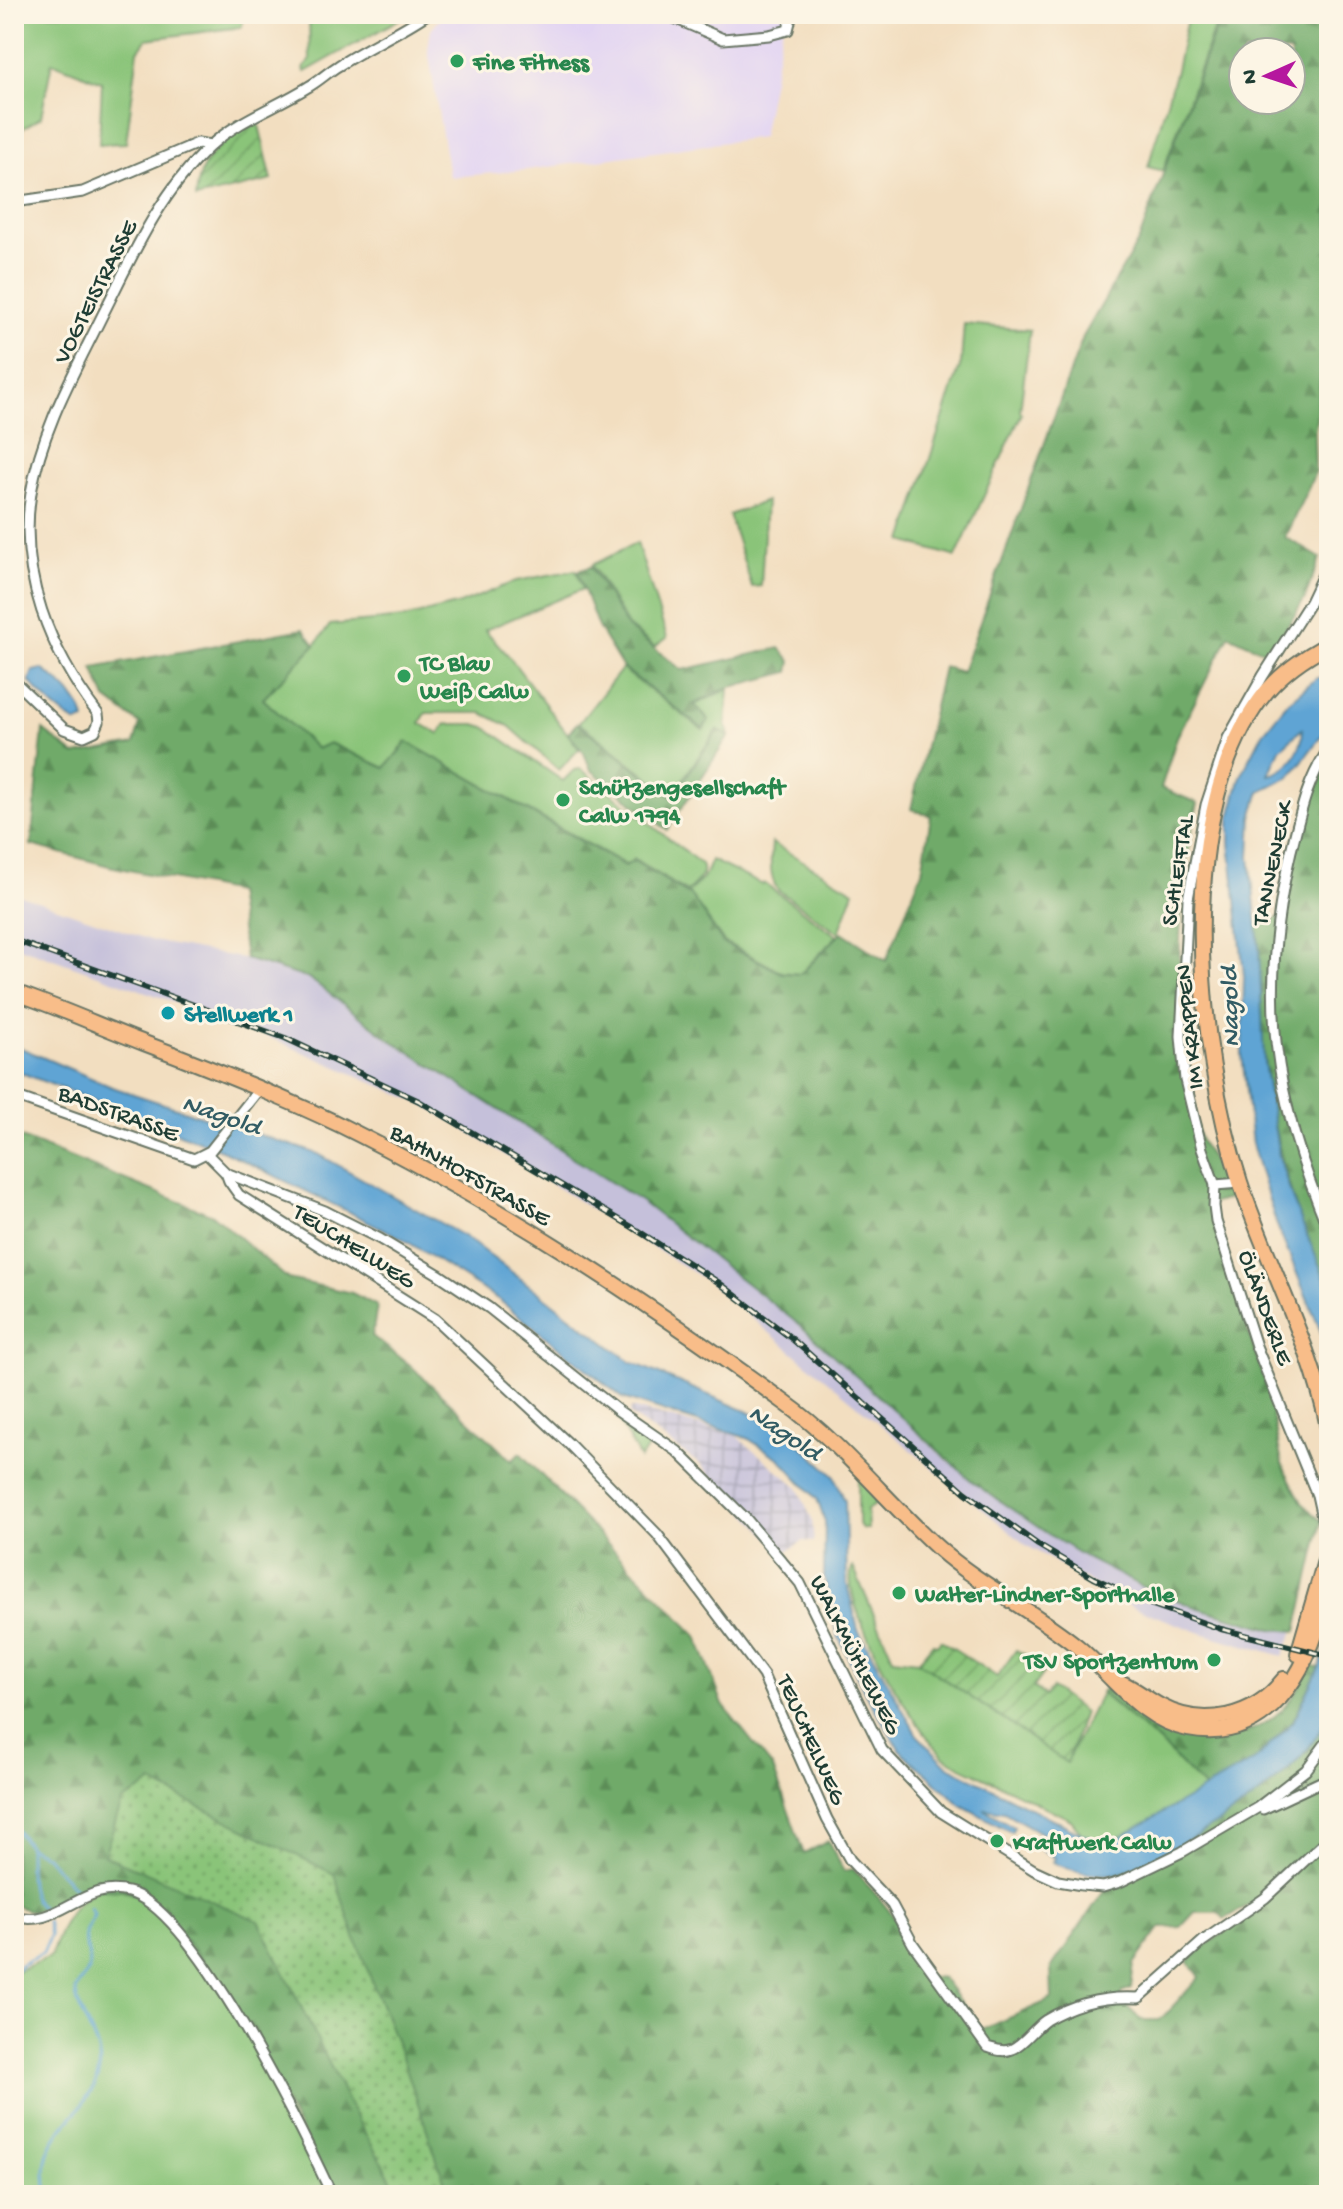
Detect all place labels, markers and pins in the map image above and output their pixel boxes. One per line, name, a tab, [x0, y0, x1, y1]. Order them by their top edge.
place label: Fine Fitness	[472, 50, 590, 79]
marker: Fine Fitness	[448, 52, 466, 70]
place label: TC Blau Weiß Calw	[418, 651, 529, 708]
marker: TC Blau Weiß Calw	[395, 667, 413, 685]
place label: Schützengesellschaft Calw 1794	[579, 775, 787, 832]
marker: Schützengesellschaft Calw 1794	[554, 791, 572, 809]
place label: Stellwerk 1	[184, 1002, 293, 1031]
marker: Stellwerk 1	[159, 1004, 177, 1022]
place label: Walter-Lindner-Sporthalle	[914, 1582, 1176, 1611]
marker: Walter-Lindner-Sporthalle	[890, 1584, 908, 1602]
place label: TSV Sportzentrum	[1022, 1649, 1198, 1678]
marker: TSV Sportzentrum	[1205, 1651, 1223, 1669]
place label: Kraftwerk Calw	[1012, 1830, 1172, 1859]
marker: Kraftwerk Calw	[988, 1832, 1006, 1850]

